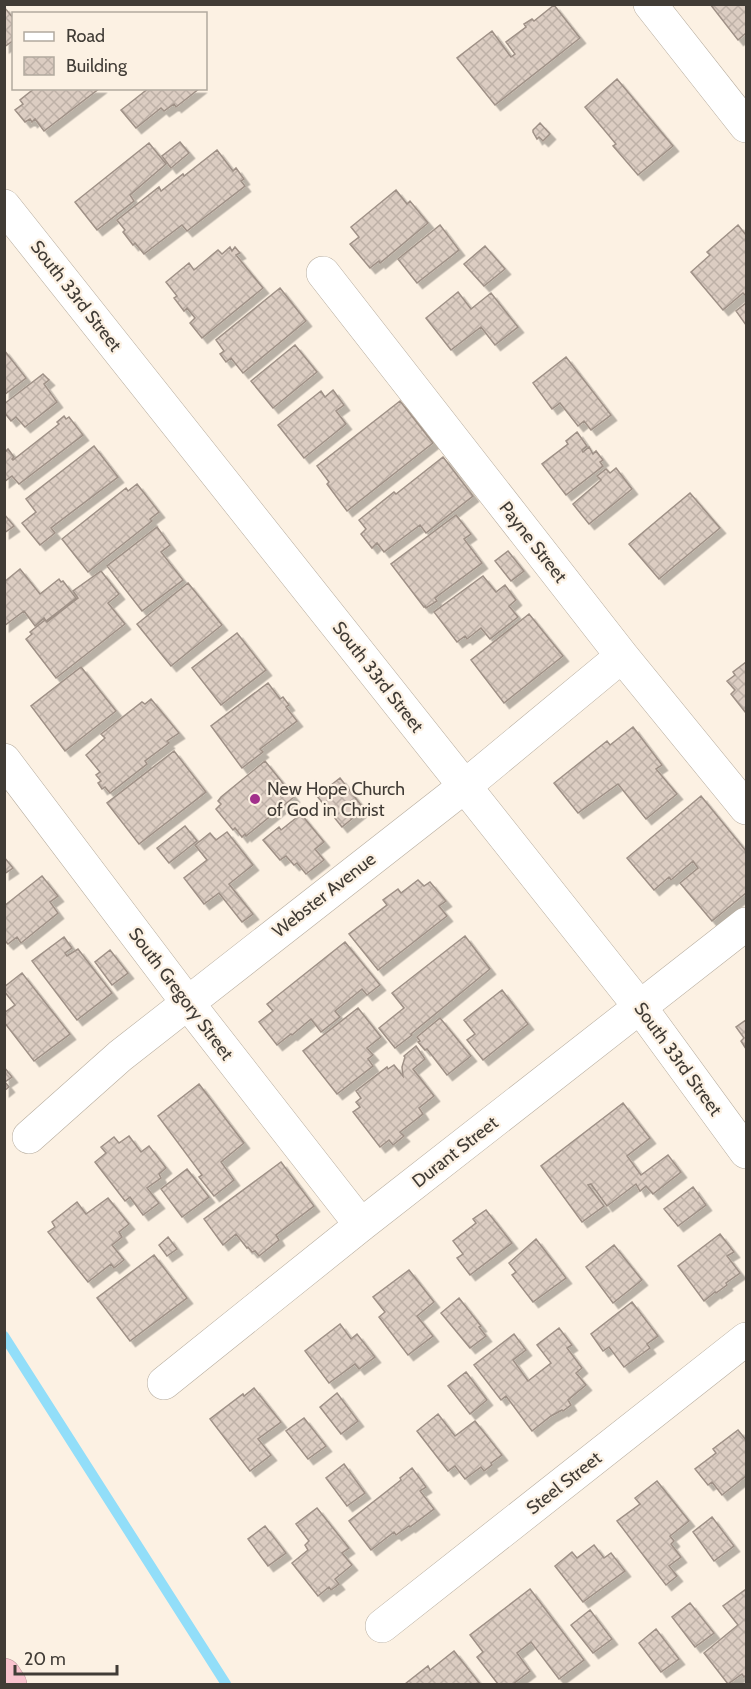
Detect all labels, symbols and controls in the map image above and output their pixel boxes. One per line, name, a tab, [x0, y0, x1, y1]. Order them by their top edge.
legend	[12, 12, 207, 90]
text: Road	[66, 25, 105, 47]
text: Building	[66, 55, 128, 77]
street label: South 33rd Street	[26, 236, 126, 356]
street label: Payne Street	[494, 497, 572, 587]
street label: South 33rd Street	[328, 617, 428, 737]
place label: New Hope Church of God in Christ	[267, 778, 405, 821]
marker: New Hope Church of God in Christ	[248, 792, 262, 806]
street label: Webster Avenue	[268, 848, 380, 942]
street label: South Gregory Street	[124, 923, 238, 1065]
street label: South 33rd Street	[629, 998, 727, 1120]
street label: Durant Street	[408, 1112, 502, 1192]
street label: Steel Street	[522, 1447, 606, 1519]
scale bar	[15, 1638, 117, 1676]
text: 20 m	[24, 1648, 66, 1670]

